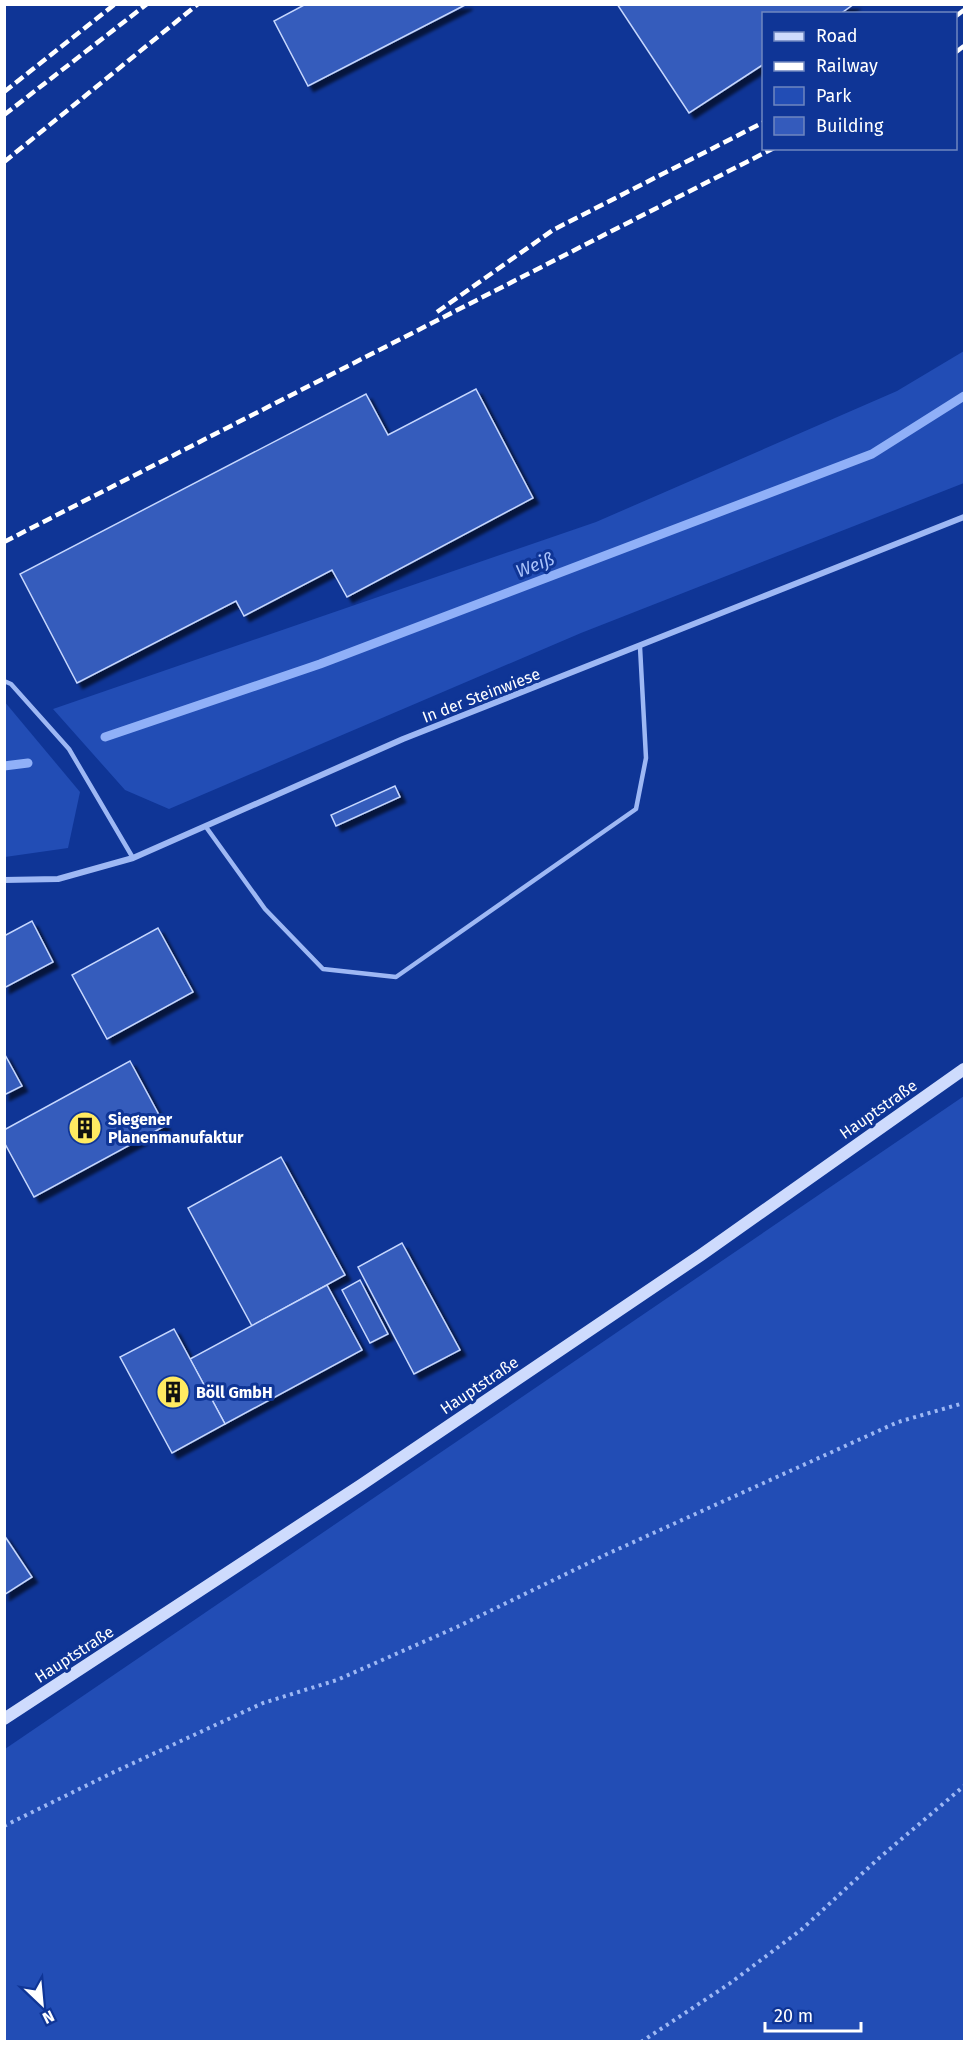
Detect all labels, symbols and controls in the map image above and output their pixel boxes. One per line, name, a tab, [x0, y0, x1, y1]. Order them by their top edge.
legend	[762, 12, 957, 150]
text: Road	[816, 25, 858, 47]
text: Railway	[816, 55, 878, 77]
text: Park	[816, 85, 852, 107]
text: Building	[816, 115, 884, 137]
water label: Weiß	[513, 548, 557, 582]
street label: In der Steinwiese	[420, 664, 543, 727]
street label: Hauptstraße	[836, 1076, 921, 1143]
building icon: Siegener Planenmanufaktur	[67, 1110, 103, 1146]
place label: Siegener Planenmanufaktur	[108, 1110, 244, 1147]
street label: Hauptstraße	[437, 1352, 522, 1418]
building icon: Böll GmbH	[155, 1374, 191, 1410]
place label: Böll GmbH	[196, 1383, 273, 1402]
street label: Hauptstraße	[31, 1622, 117, 1687]
north arrow	[12, 1974, 72, 2034]
scale bar	[765, 1995, 861, 2033]
text: 20 m	[774, 2005, 813, 2027]
text: N	[39, 2006, 57, 2028]

